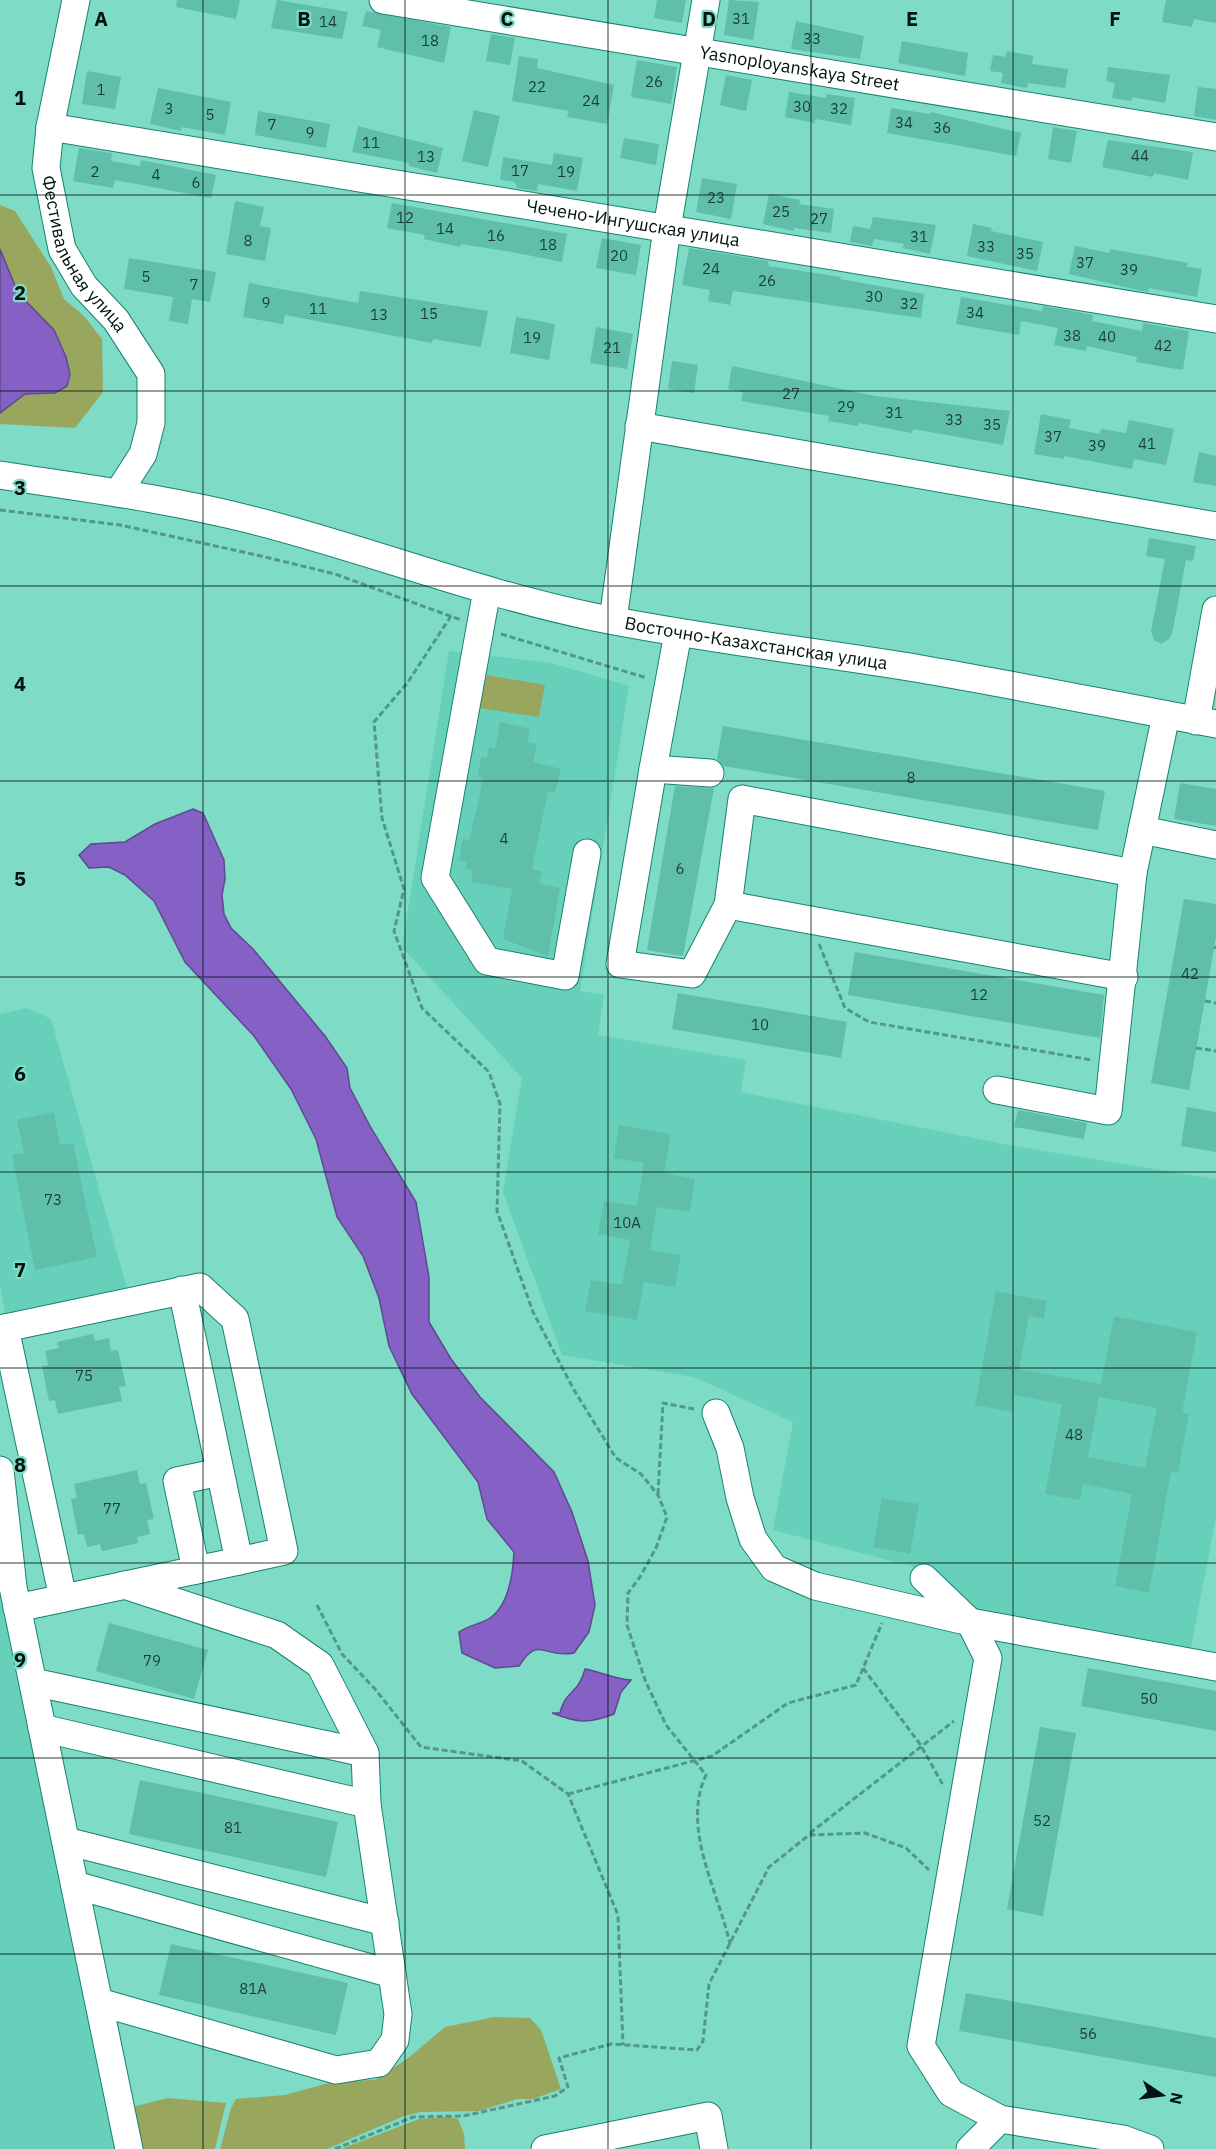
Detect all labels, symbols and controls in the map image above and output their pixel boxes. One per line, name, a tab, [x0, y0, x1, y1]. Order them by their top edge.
text: A	[94, 5, 108, 32]
text: B	[297, 5, 311, 32]
text: C	[500, 5, 514, 32]
text: D	[702, 5, 716, 32]
text: E	[906, 5, 918, 32]
text: F	[1109, 5, 1121, 32]
house number: 31	[732, 9, 750, 28]
house number: 14	[319, 12, 337, 31]
house number: 33	[803, 29, 821, 48]
house number: 18	[421, 31, 439, 50]
street label: Yasnoployanskaya Street	[698, 40, 901, 96]
house number: 26	[645, 72, 663, 91]
house number: 22	[528, 77, 546, 96]
house number: 1	[96, 80, 106, 99]
text: 1	[14, 84, 26, 111]
house number: 24	[582, 91, 600, 110]
house number: 30	[793, 97, 811, 116]
house number: 3	[164, 99, 174, 118]
house number: 32	[830, 99, 848, 118]
house number: 5	[205, 105, 215, 124]
house number: 34	[895, 113, 913, 132]
house number: 7	[267, 115, 277, 134]
house number: 36	[933, 118, 951, 137]
house number: 9	[305, 123, 315, 142]
house number: 11	[362, 133, 380, 152]
house number: 44	[1131, 146, 1149, 165]
house number: 13	[417, 147, 435, 166]
house number: 17	[511, 161, 529, 180]
house number: 2	[90, 162, 100, 181]
house number: 19	[557, 162, 575, 181]
house number: 4	[151, 165, 161, 184]
street label: Фестивальная улица	[37, 173, 133, 337]
house number: 6	[191, 173, 201, 192]
house number: 23	[707, 188, 725, 207]
street label: Чечено-Ингушская улица	[525, 194, 742, 251]
house number: 25	[772, 202, 790, 221]
house number: 12	[396, 208, 414, 227]
house number: 27	[810, 209, 828, 228]
house number: 14	[436, 219, 454, 238]
house number: 16	[487, 226, 505, 245]
house number: 31	[910, 227, 928, 246]
house number: 8	[243, 231, 253, 250]
house number: 18	[539, 235, 557, 254]
house number: 33	[977, 237, 995, 256]
house number: 35	[1016, 244, 1034, 263]
house number: 20	[610, 246, 628, 265]
house number: 37	[1076, 253, 1094, 272]
house number: 24	[702, 259, 720, 278]
house number: 39	[1120, 260, 1138, 279]
house number: 5	[141, 267, 151, 286]
house number: 26	[758, 271, 776, 290]
house number: 7	[189, 275, 199, 294]
text: 2	[14, 279, 26, 306]
house number: 30	[865, 287, 883, 306]
house number: 9	[261, 293, 271, 312]
house number: 32	[900, 294, 918, 313]
house number: 11	[309, 299, 327, 318]
house number: 34	[966, 303, 984, 322]
house number: 15	[420, 304, 438, 323]
house number: 13	[370, 305, 388, 324]
house number: 38	[1063, 326, 1081, 345]
house number: 40	[1098, 327, 1116, 346]
house number: 19	[523, 328, 541, 347]
house number: 42	[1154, 336, 1172, 355]
house number: 21	[603, 338, 621, 357]
house number: 27	[782, 384, 800, 403]
house number: 29	[837, 397, 855, 416]
house number: 31	[885, 403, 903, 422]
house number: 33	[945, 410, 963, 429]
house number: 35	[983, 415, 1001, 434]
house number: 37	[1044, 427, 1062, 446]
house number: 41	[1138, 434, 1156, 453]
house number: 39	[1088, 436, 1106, 455]
text: 3	[14, 474, 26, 501]
street label: Восточно-Казахстанская улица	[623, 611, 890, 675]
text: 4	[14, 670, 26, 697]
house number: 8	[906, 768, 916, 787]
house number: 4	[499, 829, 509, 848]
house number: 6	[675, 859, 685, 878]
text: 5	[14, 865, 26, 892]
house number: 42	[1181, 964, 1199, 983]
house number: 12	[970, 985, 988, 1004]
house number: 10	[751, 1015, 769, 1034]
text: 6	[14, 1060, 26, 1087]
house number: 73	[44, 1190, 62, 1209]
house number: 10А	[613, 1213, 641, 1232]
text: 7	[14, 1256, 26, 1283]
house number: 75	[75, 1366, 93, 1385]
house number: 48	[1065, 1425, 1083, 1444]
text: 8	[14, 1451, 26, 1478]
house number: 77	[103, 1499, 121, 1518]
text: 9	[14, 1646, 26, 1673]
house number: 79	[143, 1651, 161, 1670]
house number: 50	[1140, 1689, 1158, 1708]
house number: 52	[1033, 1811, 1051, 1830]
house number: 81	[224, 1818, 242, 1837]
house number: 81А	[239, 1979, 267, 1998]
house number: 56	[1079, 2024, 1097, 2043]
north arrow	[1132, 2065, 1192, 2125]
text: N	[1166, 2090, 1188, 2106]

